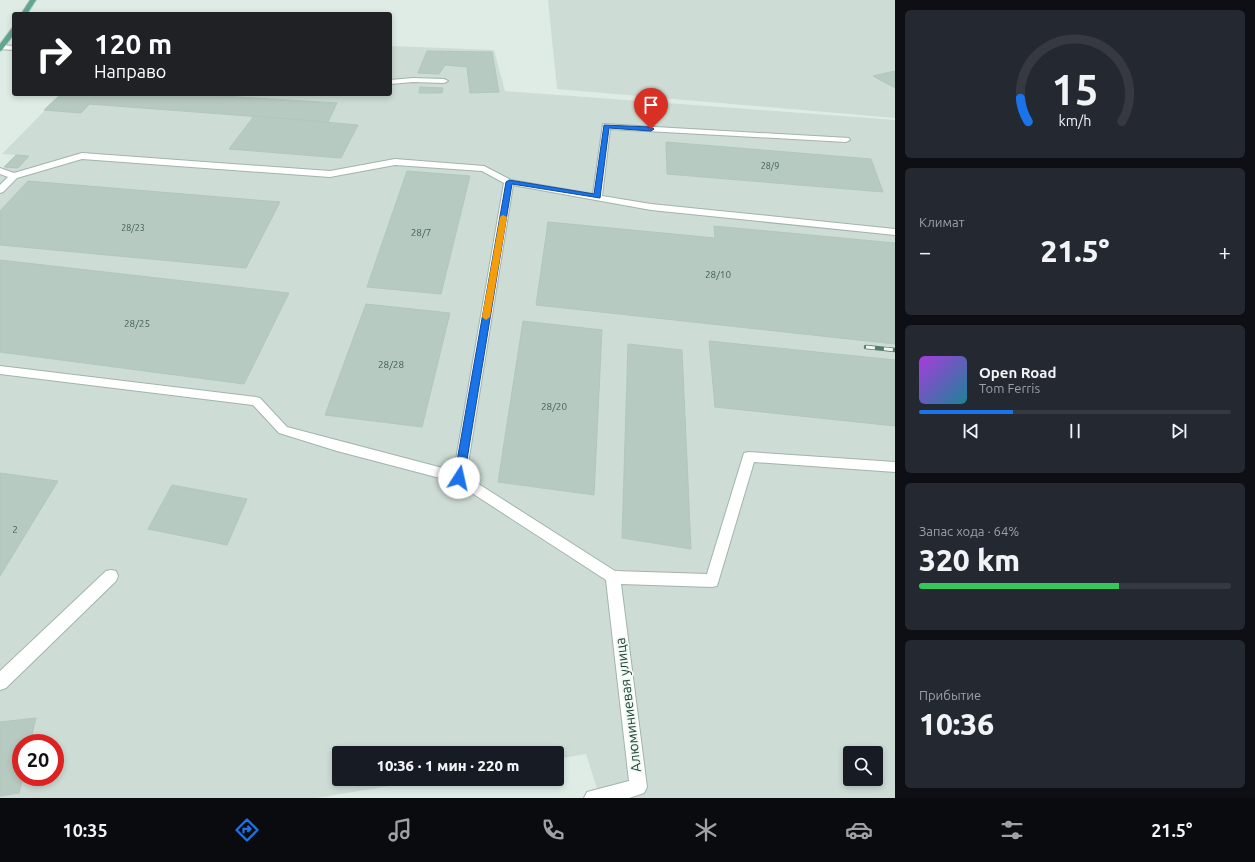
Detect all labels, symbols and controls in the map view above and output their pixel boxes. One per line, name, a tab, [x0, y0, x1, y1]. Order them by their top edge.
icon: right	[28, 28, 80, 80]
text: 120 m	[94, 28, 172, 59]
text: Направо	[94, 61, 166, 81]
text: 15	[1052, 66, 1098, 113]
pin	[634, 88, 668, 129]
icon: arrive	[640, 94, 662, 116]
text: km/h	[1059, 112, 1091, 128]
house number: 28/9	[761, 161, 779, 171]
text: Климат	[919, 215, 964, 229]
house number: 28/23	[121, 223, 145, 233]
house number: 28/7	[411, 227, 431, 238]
text: 21.5°	[1040, 234, 1110, 268]
text: −	[919, 239, 931, 264]
text: +	[1219, 239, 1231, 264]
house number: 28/10	[705, 269, 731, 280]
house number: 28/25	[124, 318, 150, 329]
house number: 28/28	[378, 359, 404, 370]
text: Open Road	[979, 364, 1056, 381]
text: Tom Ferris	[979, 381, 1040, 395]
house number: 28/20	[541, 401, 567, 412]
icon: previous	[960, 420, 982, 442]
icon: pause	[1064, 420, 1086, 442]
icon: next	[1168, 420, 1190, 442]
position arrow	[438, 457, 480, 499]
house number: 2	[12, 524, 18, 535]
text: Запас хода · 64%	[919, 524, 1019, 538]
text: 320 km	[919, 543, 1020, 577]
street label: Алюминиевая улица	[612, 637, 644, 773]
text: Прибытие	[919, 688, 981, 702]
text: 10:36	[919, 707, 994, 741]
speed limit sign: 20	[12, 734, 64, 786]
map controls	[843, 746, 883, 786]
button: search	[843, 746, 883, 786]
text: 10:36 · 1 мин · 220 m	[377, 757, 519, 774]
icon: directions	[233, 816, 261, 844]
icon: music	[386, 816, 414, 844]
icon: phone	[539, 816, 567, 844]
icon: climate	[692, 816, 720, 844]
icon: car	[845, 816, 873, 844]
icon: filters	[998, 816, 1026, 844]
text: 10:35	[63, 820, 108, 840]
text: 21.5°	[1151, 820, 1192, 840]

